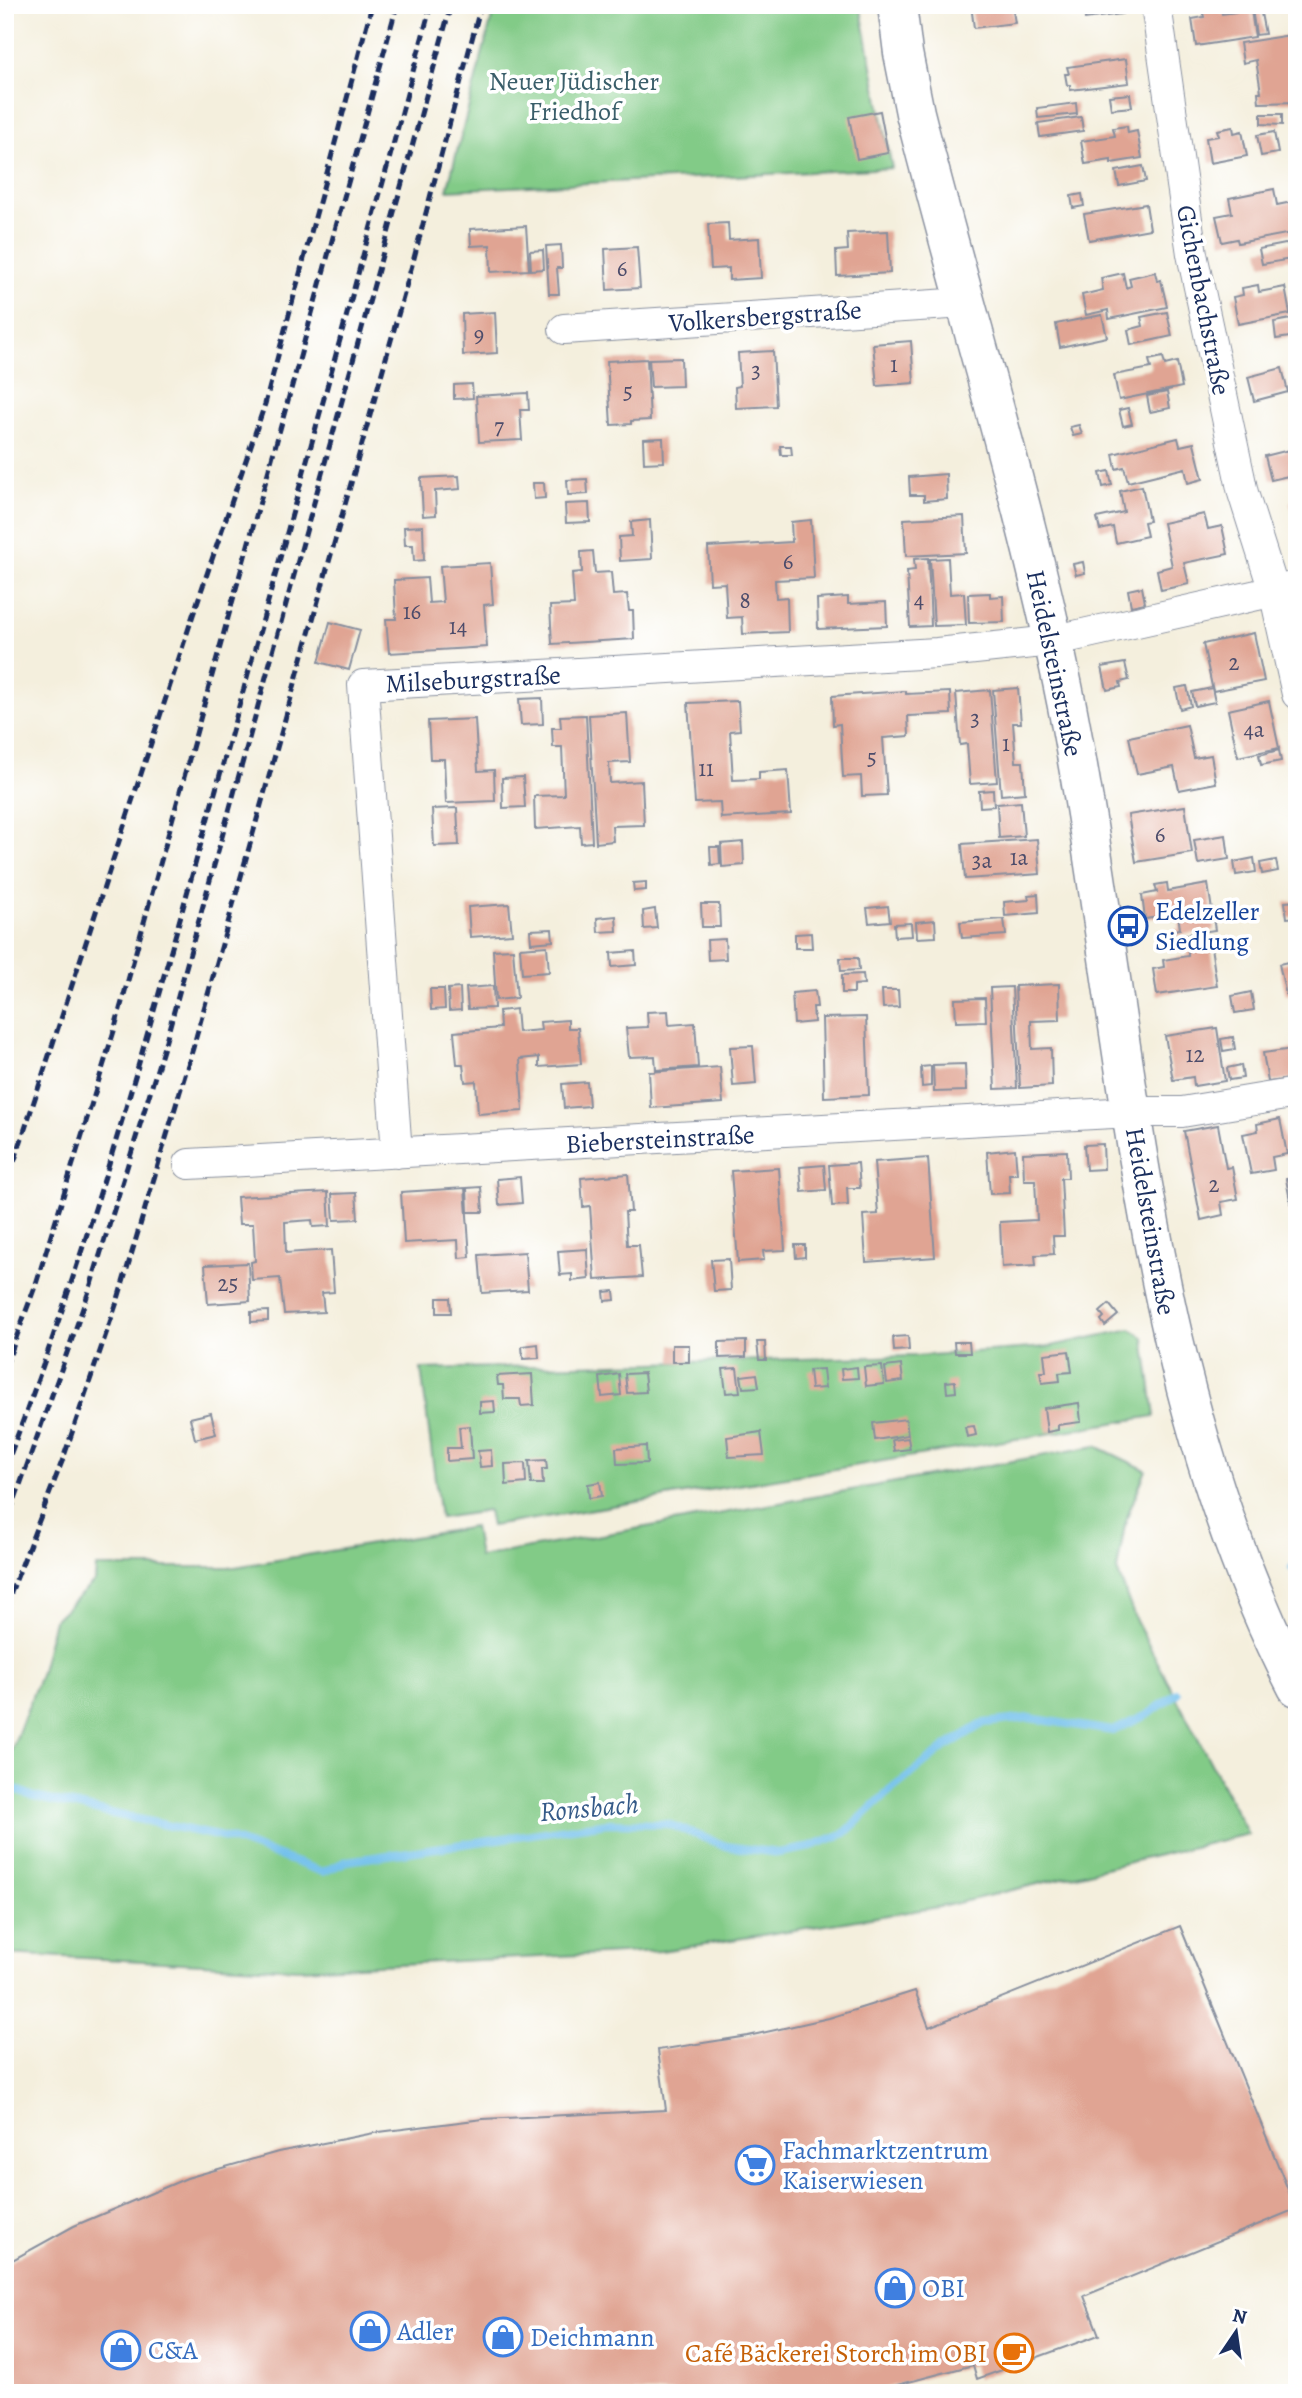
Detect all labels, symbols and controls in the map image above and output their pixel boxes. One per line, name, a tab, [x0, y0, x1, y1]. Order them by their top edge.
park label: Neuer Jüdischer Friedhof	[489, 64, 659, 129]
street label: Gichenbachstraße	[1168, 202, 1239, 398]
house number: 6	[617, 253, 627, 284]
street label: Volkersbergstraße	[666, 292, 863, 341]
house number: 9	[474, 319, 484, 350]
house number: 1	[890, 349, 898, 380]
house number: 3	[751, 355, 761, 386]
house number: 5	[623, 376, 633, 407]
house number: 7	[494, 411, 504, 442]
house number: 6	[783, 546, 793, 577]
street label: Heidelsteinstraße	[1018, 566, 1091, 760]
house number: 4	[914, 584, 924, 615]
house number: 8	[739, 585, 751, 616]
house number: 16	[403, 596, 421, 627]
house number: 14	[449, 611, 467, 642]
house number: 2	[1229, 647, 1240, 678]
street label: Milseburgstraße	[384, 657, 562, 702]
house number: 3	[970, 703, 980, 734]
house number: 4a	[1243, 714, 1265, 745]
house number: 1	[1002, 728, 1010, 759]
house number: 5	[867, 742, 877, 773]
house number: 11	[698, 753, 714, 784]
house number: 6	[1155, 819, 1165, 850]
house number: 1a	[1010, 842, 1029, 873]
house number: 3a	[972, 845, 992, 876]
place label: Edelzeller Siedlung	[1155, 894, 1260, 959]
bus stop icon: Edelzeller Siedlung	[1107, 905, 1149, 947]
house number: 12	[1186, 1039, 1204, 1070]
street label: Biebersteinstraße	[565, 1117, 755, 1162]
street label: Heidelsteinstraße	[1117, 1124, 1184, 1318]
house number: 2	[1209, 1169, 1220, 1200]
house number: 25	[218, 1268, 238, 1299]
water label: Ronsbach	[538, 1785, 640, 1831]
place label: Fachmarktzentrum Kaiserwiesen	[782, 2133, 989, 2198]
supermarket icon: Fachmarktzentrum Kaiserwiesen	[734, 2144, 776, 2186]
shop icon: OBI	[874, 2267, 916, 2309]
place label: OBI	[922, 2271, 965, 2306]
north arrow	[1200, 2296, 1270, 2366]
text: N	[1230, 2302, 1249, 2331]
shop icon: Adler	[349, 2310, 391, 2352]
place label: Adler	[396, 2314, 454, 2349]
shop icon: Deichmann	[482, 2316, 524, 2358]
place label: Deichmann	[530, 2320, 654, 2355]
shop icon: C&A	[100, 2329, 142, 2371]
cafe icon: Café Bäckerei Storch im OBI	[993, 2332, 1035, 2374]
place label: C&A	[148, 2333, 198, 2368]
place label: Café Bäckerei Storch im OBI	[685, 2336, 987, 2371]

